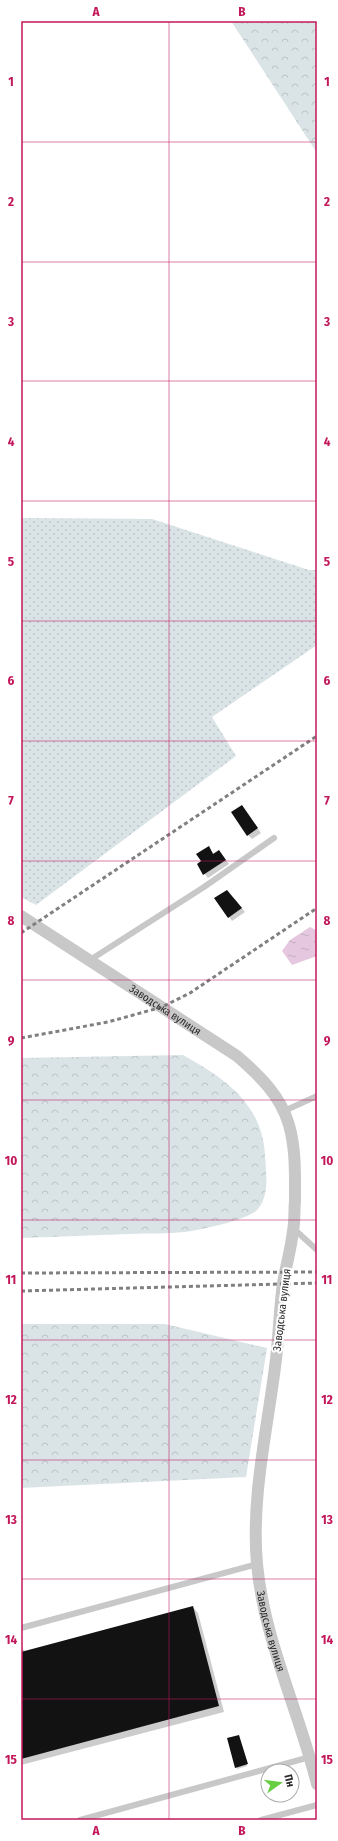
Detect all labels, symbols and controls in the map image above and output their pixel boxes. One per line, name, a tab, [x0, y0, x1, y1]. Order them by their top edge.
text: A	[91, 4, 100, 19]
text: B	[238, 4, 246, 19]
text: 1	[8, 74, 14, 89]
text: 1	[324, 74, 330, 89]
text: 2	[7, 194, 14, 209]
text: 2	[323, 194, 330, 209]
text: 3	[7, 314, 14, 329]
text: 3	[323, 314, 330, 329]
text: 4	[8, 434, 15, 449]
text: 4	[324, 434, 331, 449]
text: 5	[8, 554, 14, 569]
text: 5	[324, 554, 330, 569]
text: 6	[8, 673, 15, 688]
text: 6	[324, 673, 331, 688]
text: 7	[8, 793, 14, 808]
text: 7	[324, 793, 330, 808]
text: 8	[8, 913, 15, 928]
text: 8	[324, 913, 331, 928]
street label: Заводська вулиця	[127, 981, 204, 1038]
text: 9	[8, 1033, 15, 1048]
text: 9	[324, 1033, 331, 1048]
text: 10	[5, 1153, 17, 1168]
text: 10	[321, 1153, 333, 1168]
street label: Заводська вулиця	[270, 1268, 294, 1352]
text: 11	[6, 1272, 16, 1287]
text: 11	[322, 1272, 332, 1287]
text: 12	[5, 1392, 17, 1407]
text: 12	[321, 1392, 333, 1407]
text: 13	[5, 1512, 17, 1527]
text: 13	[321, 1512, 333, 1527]
street label: Заводська вулиця	[254, 1590, 288, 1673]
text: 14	[5, 1632, 17, 1647]
text: 14	[321, 1632, 333, 1647]
text: 15	[5, 1752, 17, 1767]
text: 15	[321, 1752, 333, 1767]
north arrow	[260, 1763, 300, 1803]
text: Пн	[281, 1773, 297, 1788]
text: A	[91, 1823, 100, 1838]
text: B	[238, 1823, 246, 1838]

